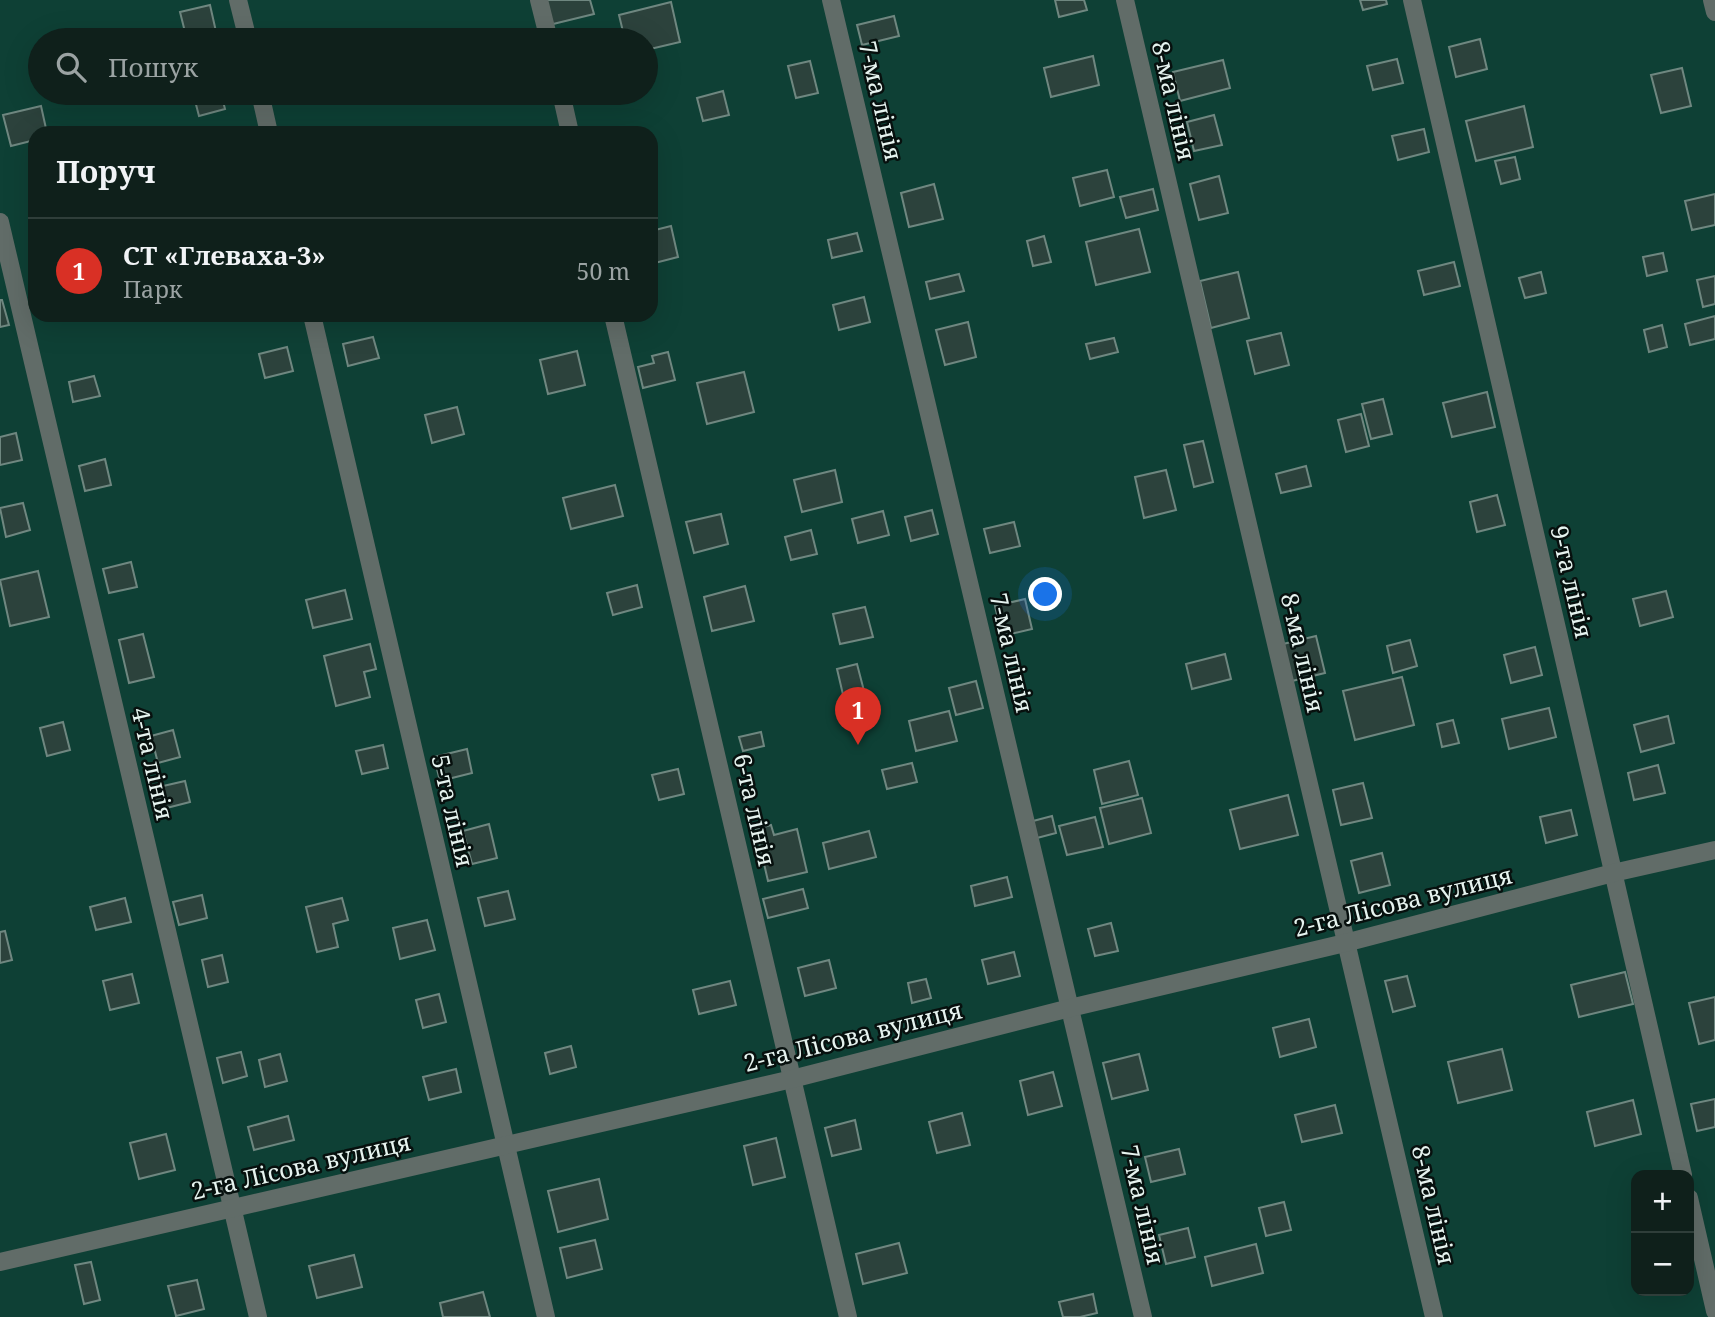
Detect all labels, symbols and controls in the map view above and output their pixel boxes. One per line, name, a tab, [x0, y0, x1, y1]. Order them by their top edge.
search box	[28, 28, 658, 105]
street label: 7-ма лінія	[852, 38, 911, 164]
street label: 8-ма лінія	[1145, 38, 1204, 164]
icon: search	[52, 48, 90, 86]
text: Пошук	[108, 49, 198, 85]
text: Поруч	[56, 151, 156, 192]
text: СТ «Глеваха-3»	[123, 237, 326, 273]
text: 1	[73, 255, 86, 287]
text: 50 m	[577, 255, 630, 287]
text: Парк	[123, 273, 182, 305]
street label: 9-та лінія	[1544, 522, 1601, 641]
your location	[1028, 577, 1062, 611]
street label: 7-ма лінія	[983, 590, 1042, 716]
street label: 8-ма лінія	[1274, 590, 1333, 716]
pin: 1	[835, 687, 881, 745]
street label: 4-та лінія	[125, 704, 182, 823]
street label: 6-та лінія	[727, 750, 784, 869]
street label: 5-та лінія	[425, 751, 482, 870]
street label: 2-га Лісова вулиця	[1290, 857, 1515, 944]
street label: 2-га Лісова вулиця	[740, 992, 965, 1079]
street label: 2-га Лісова вулиця	[188, 1124, 414, 1207]
street label: 7-ма лінія	[1114, 1142, 1173, 1268]
street label: 8-ма лінія	[1405, 1142, 1464, 1268]
map controls	[1631, 1170, 1694, 1296]
button: +	[1631, 1170, 1694, 1233]
button: −	[1631, 1233, 1694, 1296]

